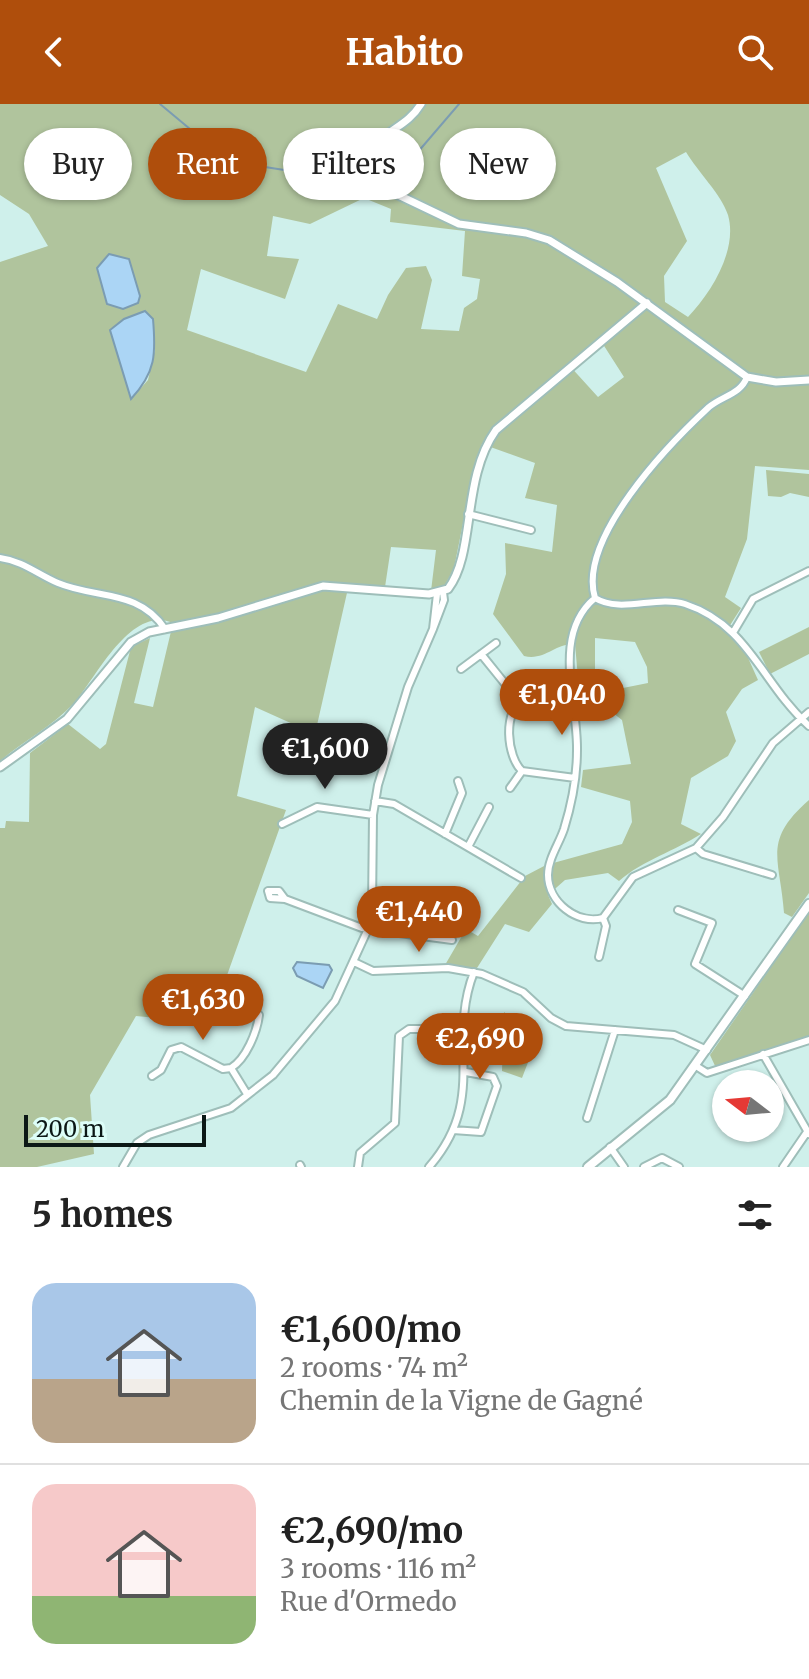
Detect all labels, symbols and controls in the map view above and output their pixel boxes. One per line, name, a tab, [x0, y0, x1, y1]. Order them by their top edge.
icon: back	[32, 30, 76, 74]
text: Habito	[345, 30, 464, 75]
icon: search	[733, 30, 777, 74]
chip: Buy	[24, 128, 132, 200]
chip: Rent	[148, 128, 267, 200]
chip: Filters	[283, 128, 424, 200]
chip: New	[440, 128, 556, 200]
pin: €1,040	[497, 669, 627, 737]
text: €1,040	[518, 678, 606, 711]
pin: €1,600	[260, 723, 390, 791]
text: €1,600	[280, 732, 370, 765]
pin: €1,440	[354, 886, 484, 954]
text: €1,440	[375, 895, 463, 928]
pin: €1,630	[138, 974, 268, 1042]
text: €1,630	[160, 983, 246, 1016]
pin: €2,690	[415, 1013, 545, 1081]
text: €2,690	[435, 1022, 525, 1055]
north arrow	[712, 1070, 784, 1142]
map controls	[712, 1070, 784, 1142]
scale bar	[24, 1111, 206, 1147]
text: 200 m	[36, 1115, 104, 1143]
icon: filters	[733, 1193, 777, 1237]
text: 5 homes	[32, 1194, 173, 1236]
text: €1,600/mo	[280, 1309, 461, 1351]
icon: home	[96, 1315, 192, 1411]
text: 2 rooms · 74 m²	[280, 1351, 468, 1384]
text: Chemin de la Vigne de Gagné	[280, 1384, 643, 1417]
text: €2,690/mo	[280, 1510, 463, 1552]
icon: home	[96, 1516, 192, 1612]
text: 3 rooms · 116 m²	[280, 1552, 476, 1585]
text: Rue d'Ormedo	[280, 1585, 457, 1618]

